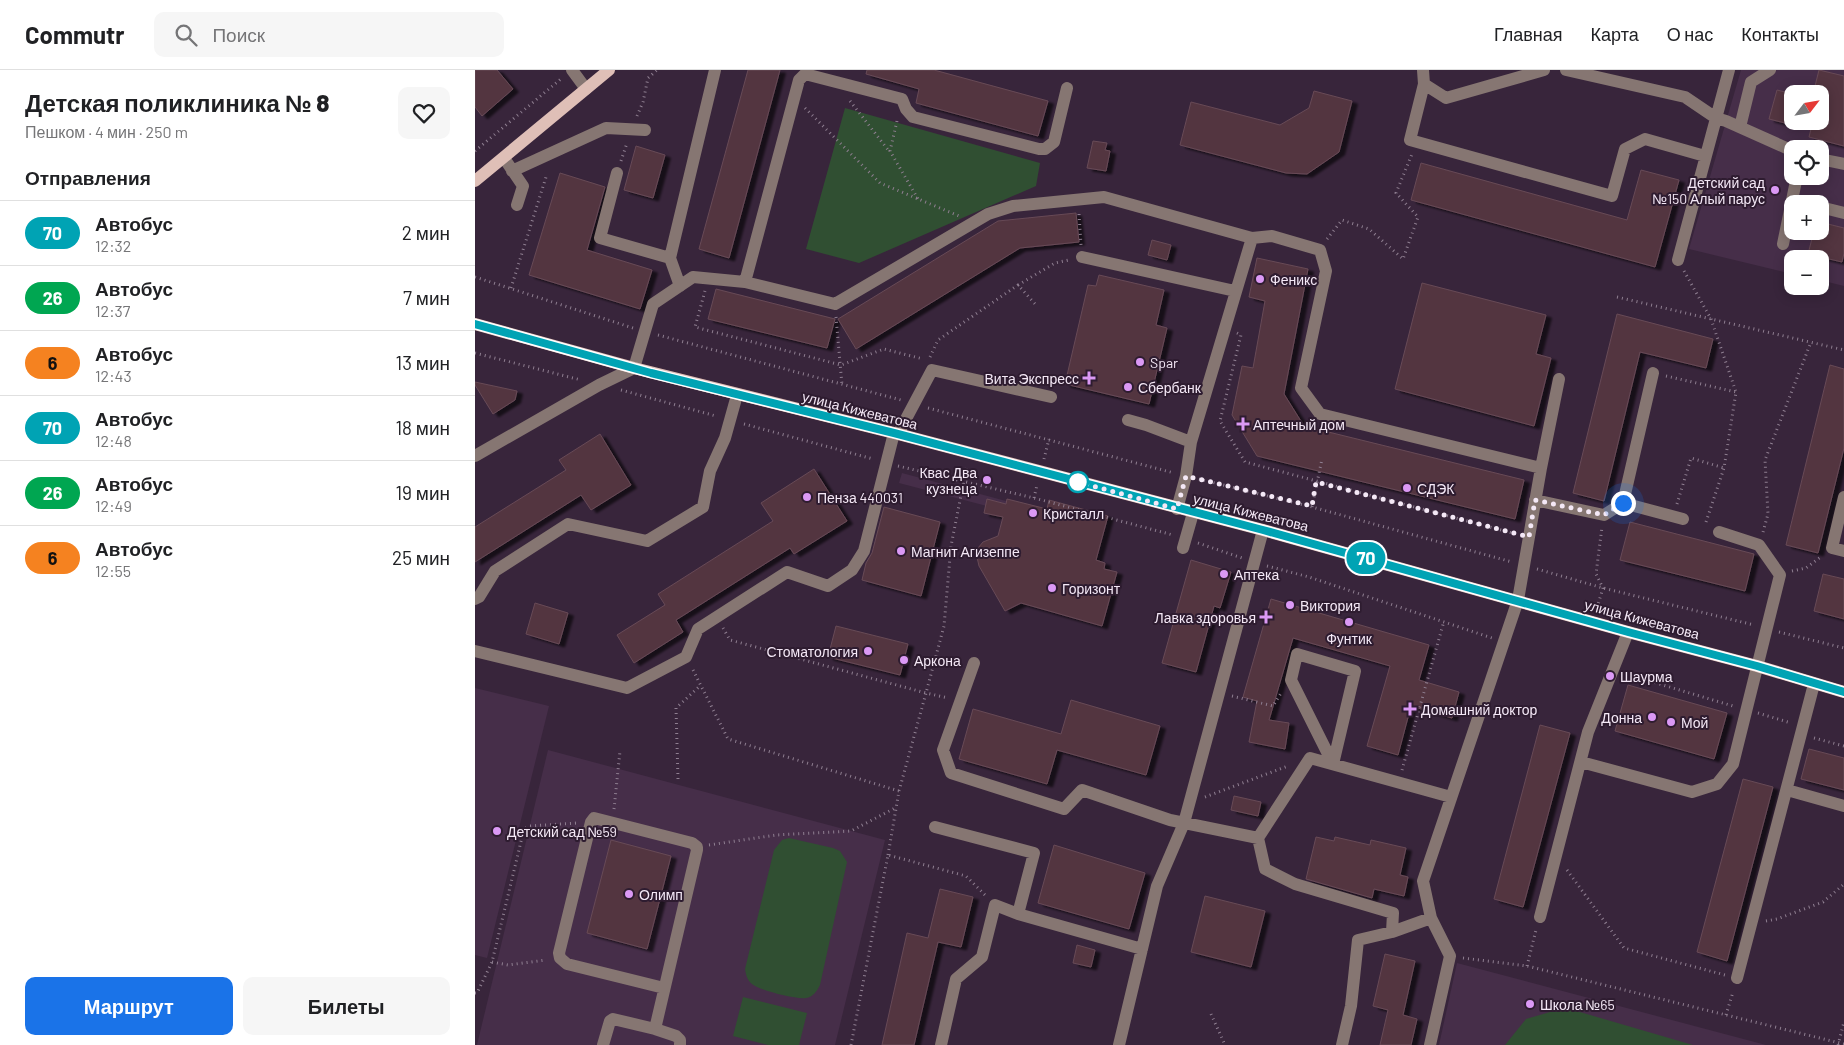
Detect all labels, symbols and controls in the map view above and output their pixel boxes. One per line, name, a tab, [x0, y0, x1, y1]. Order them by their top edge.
search box	[154, 12, 504, 57]
text: Commutr	[25, 20, 124, 49]
icon: search	[172, 21, 200, 49]
text: Поиск	[212, 23, 265, 46]
text: Главная	[1494, 23, 1563, 45]
text: Карта	[1591, 23, 1639, 45]
text: О нас	[1667, 23, 1713, 45]
text: Контакты	[1741, 23, 1819, 45]
north arrow	[1784, 85, 1829, 130]
map controls	[1784, 85, 1829, 295]
button: heart	[398, 87, 450, 139]
text: Детская поликлиника № 8	[25, 88, 329, 117]
text: Пешком · 4 мин · 250 m	[25, 122, 188, 141]
button: locate	[1784, 140, 1829, 185]
text: Отправления	[25, 166, 151, 189]
place label: Детский сад №150 Алый парус	[1652, 174, 1765, 207]
marker: Детский сад №150 Алый парус	[1769, 184, 1781, 196]
button: +	[1784, 195, 1829, 240]
text: Автобус	[95, 212, 173, 235]
text: 2 мин	[402, 221, 450, 244]
text: 70	[43, 222, 62, 244]
text: 12:32	[95, 236, 131, 255]
button: −	[1784, 250, 1829, 295]
place label: Феникс	[1270, 271, 1317, 288]
marker: Феникс	[1254, 273, 1266, 285]
text: Автобус	[95, 277, 173, 300]
text: 7 мин	[403, 286, 450, 309]
text: 26	[43, 287, 62, 309]
text: 12:37	[95, 301, 130, 320]
text: Автобус	[95, 342, 173, 365]
text: 13 мин	[396, 351, 450, 374]
text: 6	[48, 352, 57, 374]
place label: Spar	[1150, 354, 1178, 371]
marker: Spar	[1134, 356, 1146, 368]
text: 12:43	[95, 366, 132, 385]
place label: Вита Экспресс	[985, 370, 1079, 387]
marker: Вита Экспресс	[1083, 372, 1095, 384]
place label: Сбербанк	[1138, 379, 1202, 396]
marker: Сбербанк	[1122, 381, 1134, 393]
street label: улица Кижеватова	[801, 387, 920, 433]
text: Автобус	[95, 407, 173, 430]
text: 18 мин	[395, 416, 450, 439]
place label: Аптечный дом	[1253, 416, 1345, 433]
text: 70	[43, 417, 62, 439]
marker: Аптечный дом	[1237, 418, 1249, 430]
text: 12:48	[95, 431, 132, 450]
place label: Квас Два кузнеца	[919, 464, 977, 497]
unlabelled marker	[1067, 471, 1089, 493]
text: Автобус	[95, 472, 173, 495]
marker: Квас Два кузнеца	[981, 474, 993, 486]
place label: СДЭК	[1417, 480, 1455, 497]
text: 19 мин	[395, 481, 450, 504]
text: 26	[43, 482, 62, 504]
marker: СДЭК	[1401, 482, 1413, 494]
place label: Пенза 440031	[817, 489, 903, 506]
street label: улица Кижеватова	[1192, 489, 1311, 535]
marker: Пенза 440031	[801, 491, 813, 503]
your location	[1611, 491, 1636, 516]
text: 12:49	[95, 496, 132, 515]
place label: Кристалл	[1043, 505, 1104, 522]
marker: Кристалл	[1027, 507, 1039, 519]
text: Автобус	[95, 537, 173, 560]
line badge: 70	[1343, 542, 1389, 574]
place label: Магнит Агизеппе	[911, 543, 1020, 560]
marker: Магнит Агизеппе	[895, 545, 907, 557]
text: 25 мин	[392, 546, 450, 569]
text: 6	[48, 547, 57, 569]
text: 70	[1356, 547, 1376, 569]
text: 12:55	[95, 561, 131, 580]
place label: Аптека	[1234, 566, 1279, 583]
marker: Аптека	[1218, 568, 1230, 580]
place label: Горизонт	[1062, 580, 1121, 597]
marker: Горизонт	[1046, 582, 1058, 594]
street label: улица Кижеватова	[1583, 595, 1702, 643]
place label: Виктория	[1300, 597, 1361, 614]
marker: Виктория	[1284, 599, 1296, 611]
place label: Лавка здоровья	[1155, 609, 1256, 626]
marker: Лавка здоровья	[1260, 611, 1272, 623]
marker: Фунтик	[1343, 616, 1355, 628]
place label: Фунтик	[1326, 630, 1373, 647]
place label: Стоматология	[766, 643, 858, 660]
marker: Стоматология	[862, 645, 874, 657]
place label: Аркона	[914, 652, 961, 669]
marker: Аркона	[898, 654, 910, 666]
place label: Шаурма	[1620, 668, 1673, 685]
marker: Шаурма	[1604, 670, 1616, 682]
place label: Домашний доктор	[1421, 701, 1538, 718]
marker: Домашний доктор	[1403, 702, 1417, 716]
place label: Донна	[1601, 709, 1642, 726]
marker: Донна	[1646, 711, 1658, 723]
place label: Мой	[1681, 714, 1708, 731]
marker: Мой	[1665, 716, 1677, 728]
place label: Детский сад №59	[507, 823, 617, 840]
marker: Детский сад №59	[491, 825, 503, 837]
place label: Олимп	[639, 886, 683, 903]
marker: Олимп	[623, 888, 635, 900]
button: Маршрут	[25, 977, 233, 1035]
button: Билеты	[243, 977, 450, 1035]
place label: Школа №65	[1540, 996, 1615, 1013]
marker: Школа №65	[1524, 998, 1536, 1010]

